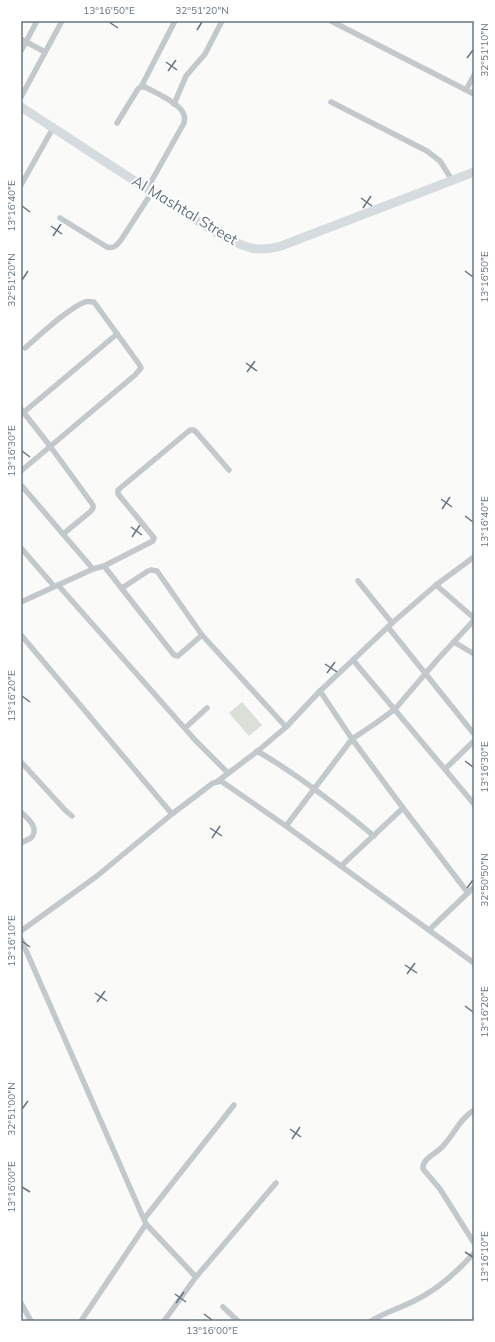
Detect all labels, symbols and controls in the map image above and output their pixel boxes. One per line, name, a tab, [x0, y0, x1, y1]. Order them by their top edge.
text: 13°16'50"E	[83, 4, 135, 17]
text: 32°51'20"N	[175, 4, 229, 17]
text: 32°51'10"N	[478, 23, 491, 77]
street label: Al Mashtal Street	[129, 171, 241, 249]
text: 13°16'40"E	[5, 180, 18, 232]
text: 13°16'50"E	[478, 251, 491, 303]
text: 32°51'20"N	[5, 253, 18, 307]
text: 13°16'30"E	[5, 425, 18, 477]
text: 13°16'40"E	[478, 496, 491, 548]
text: 13°16'20"E	[5, 670, 18, 722]
text: 13°16'30"E	[478, 741, 491, 793]
text: 32°50'50"N	[478, 853, 491, 907]
text: 13°16'10"E	[5, 915, 18, 967]
text: 13°16'20"E	[478, 986, 491, 1038]
text: 32°51'00"N	[5, 1082, 18, 1136]
text: 13°16'00"E	[5, 1161, 18, 1213]
text: 13°16'10"E	[478, 1231, 491, 1283]
text: 13°16'00"E	[186, 1324, 238, 1337]

